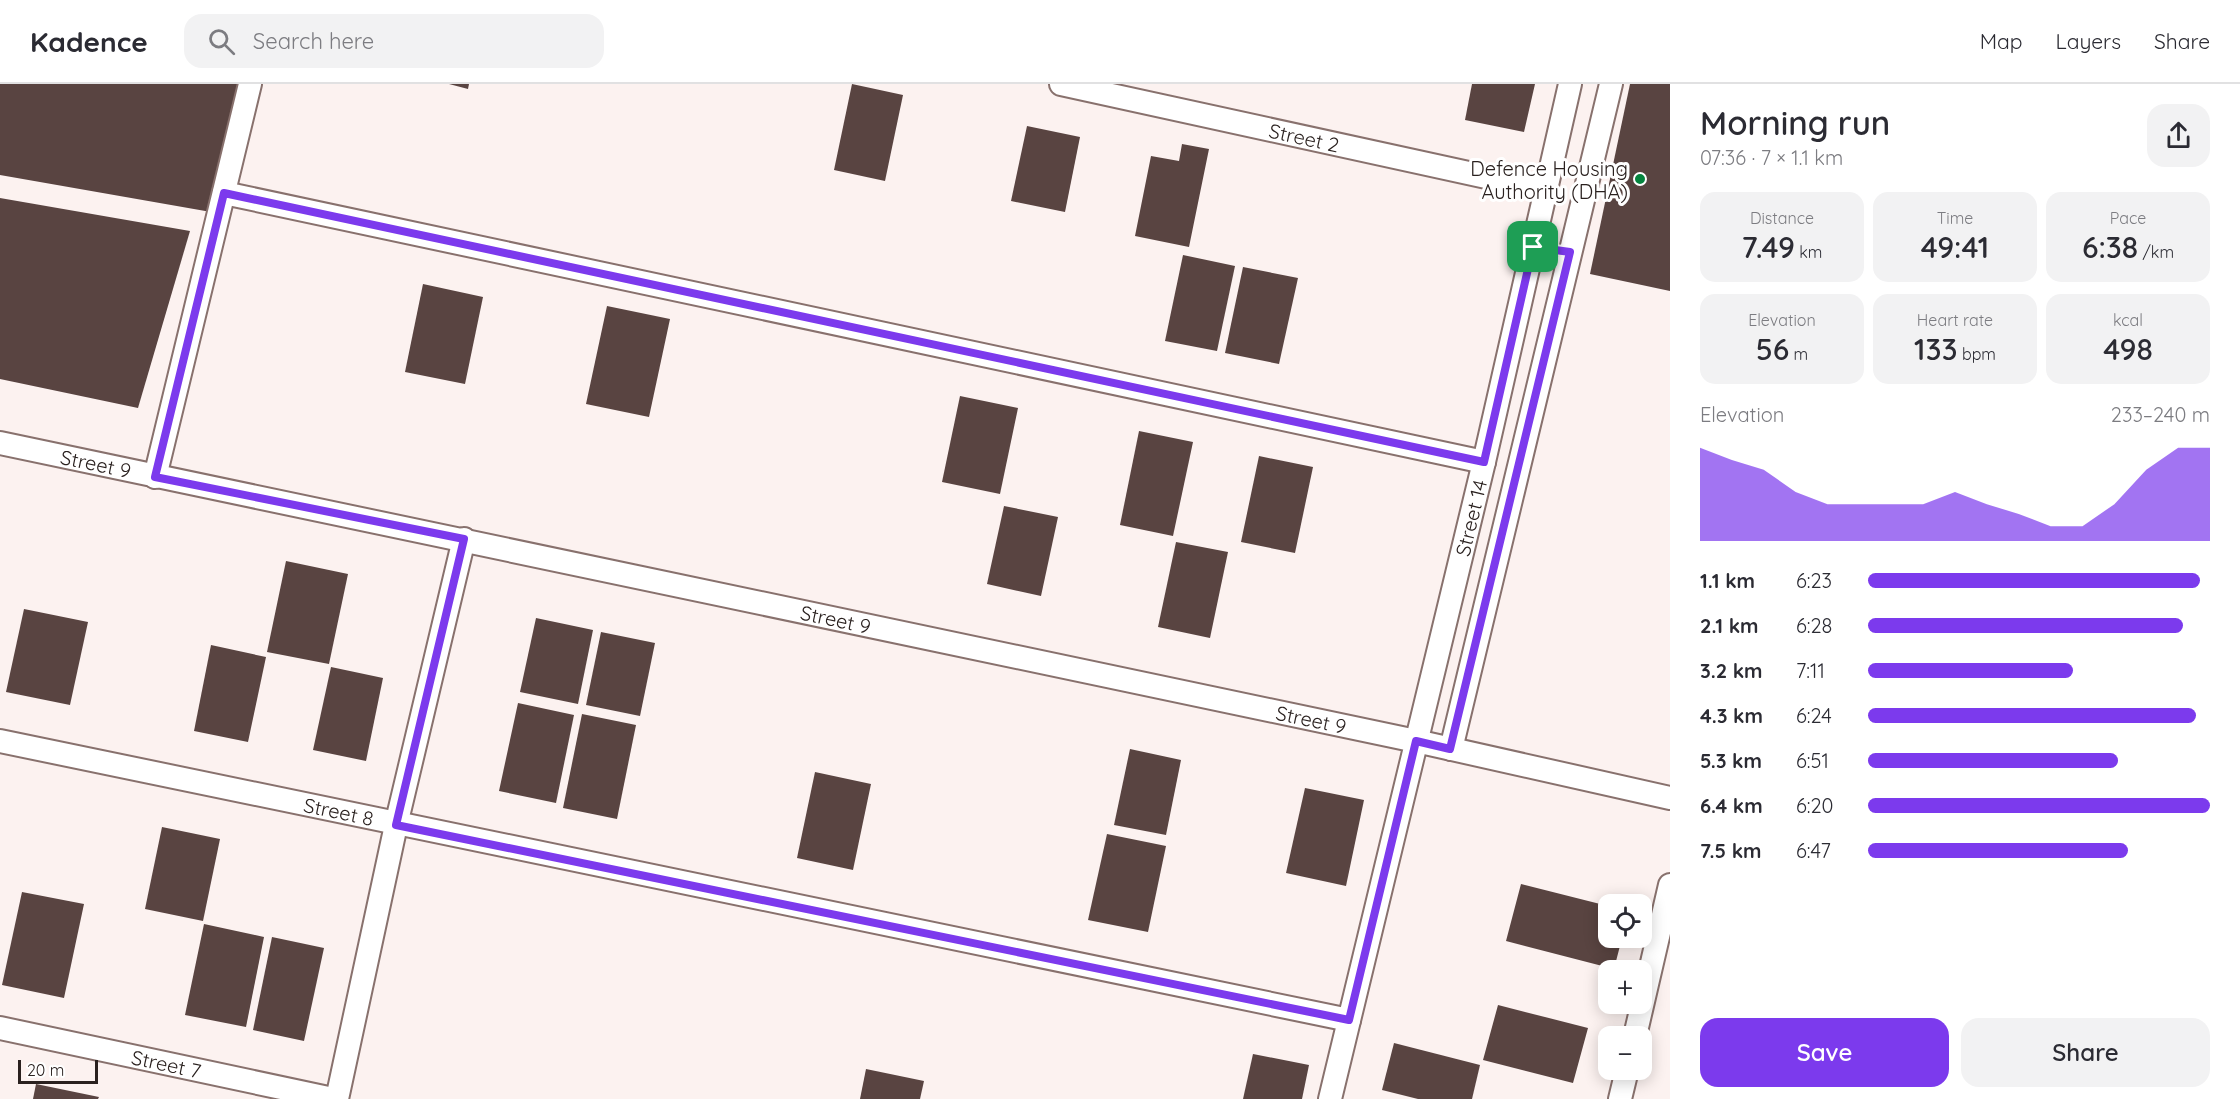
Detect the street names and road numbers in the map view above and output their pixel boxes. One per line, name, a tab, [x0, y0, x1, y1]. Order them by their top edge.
street label: Street 2	[1267, 117, 1342, 157]
street label: Street 9	[58, 444, 133, 483]
street label: Street 14	[1449, 477, 1492, 559]
street label: Street 9	[798, 599, 873, 638]
street label: Street 9	[1274, 699, 1349, 739]
street label: Street 8	[302, 792, 376, 831]
street label: Street 7	[129, 1044, 203, 1083]

